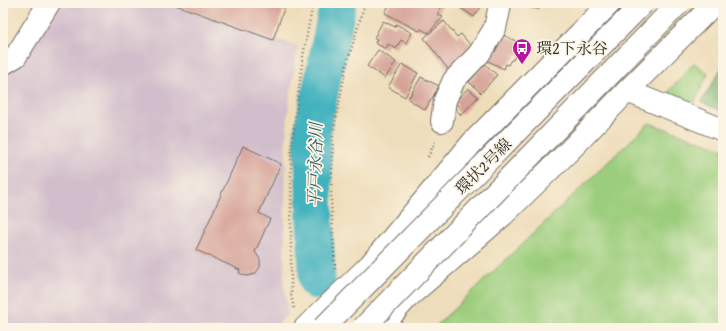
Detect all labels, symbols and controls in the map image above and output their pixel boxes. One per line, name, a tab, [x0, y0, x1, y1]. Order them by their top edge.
place label: 環2下永谷	[536, 36, 608, 60]
bus stop icon: 環2下永谷	[511, 37, 533, 65]
water label: 平戸永谷川	[301, 120, 328, 208]
street label: 環状2号線	[449, 132, 517, 200]

